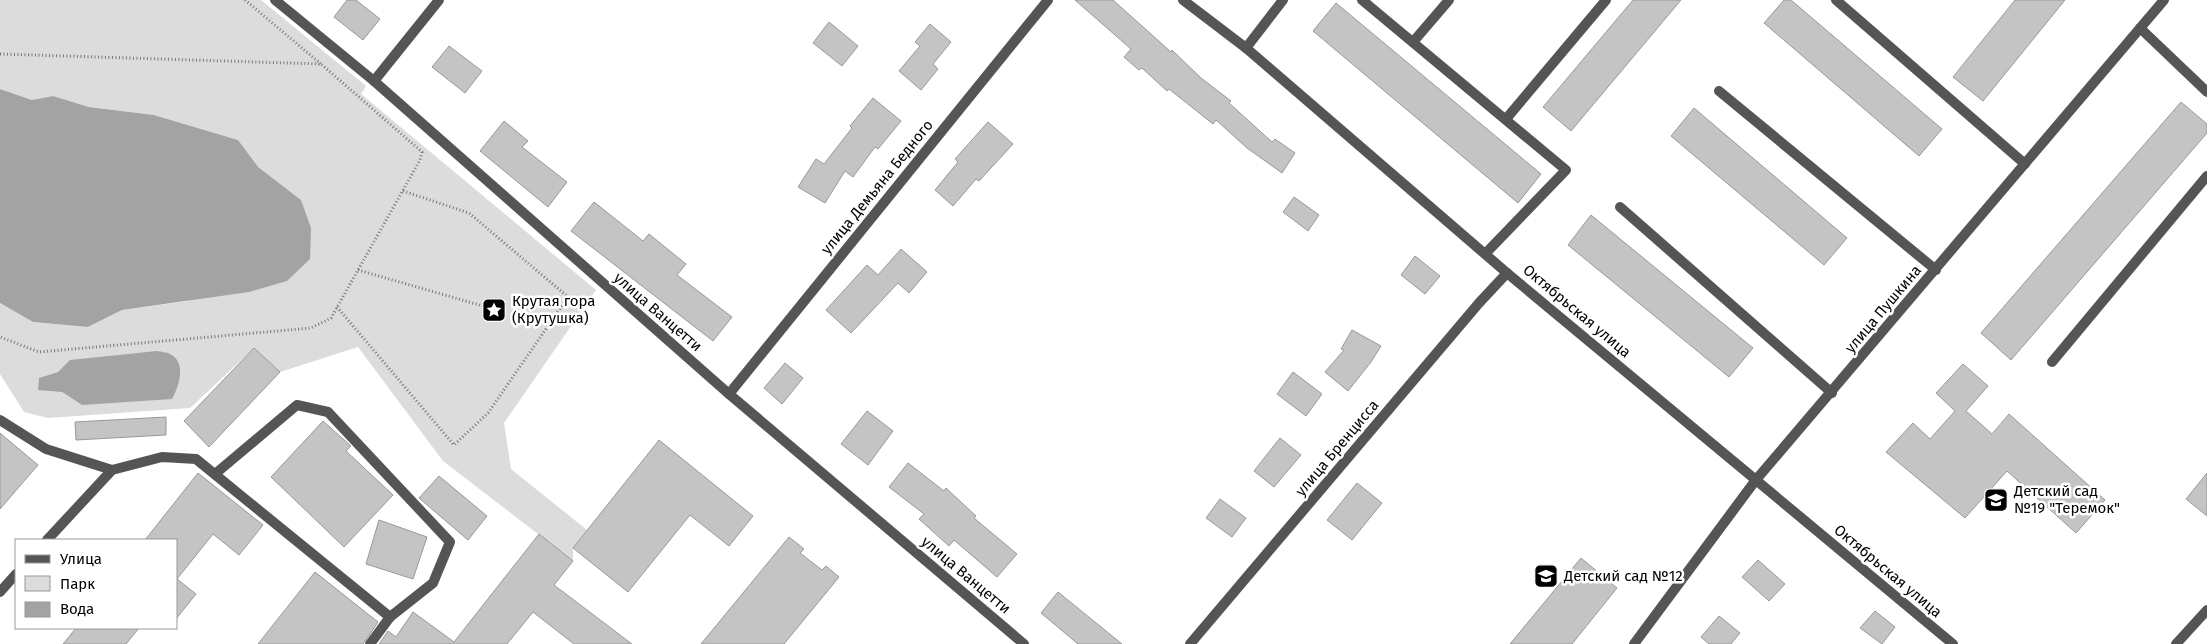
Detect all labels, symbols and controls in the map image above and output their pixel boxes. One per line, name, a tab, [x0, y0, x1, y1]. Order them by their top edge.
street label: улица Демьяна Бедного	[817, 116, 937, 258]
street label: Октябрьская улица	[1519, 261, 1635, 361]
street label: улица Пушкина	[1841, 261, 1925, 357]
street label: улица Ванцетти	[610, 269, 706, 355]
place label: Крутая гора (Крутушка)	[512, 292, 595, 327]
place icon: Крутая гора (Крутушка)	[481, 297, 507, 323]
street label: улица Бренцисса	[1291, 396, 1383, 500]
place label: Детский сад №19 "Теремок"	[2013, 482, 2120, 517]
school or university icon: Детский сад №19 "Теремок"	[1983, 487, 2009, 513]
street label: Октябрьская улица	[1830, 521, 1946, 621]
street label: улица Ванцетти	[918, 532, 1014, 618]
legend	[15, 539, 178, 629]
text: Улица	[60, 550, 102, 568]
school or university icon: Детский сад №12	[1533, 563, 1559, 589]
place label: Детский сад №12	[1563, 567, 1683, 585]
text: Парк	[60, 575, 95, 593]
text: Вода	[60, 600, 94, 618]

